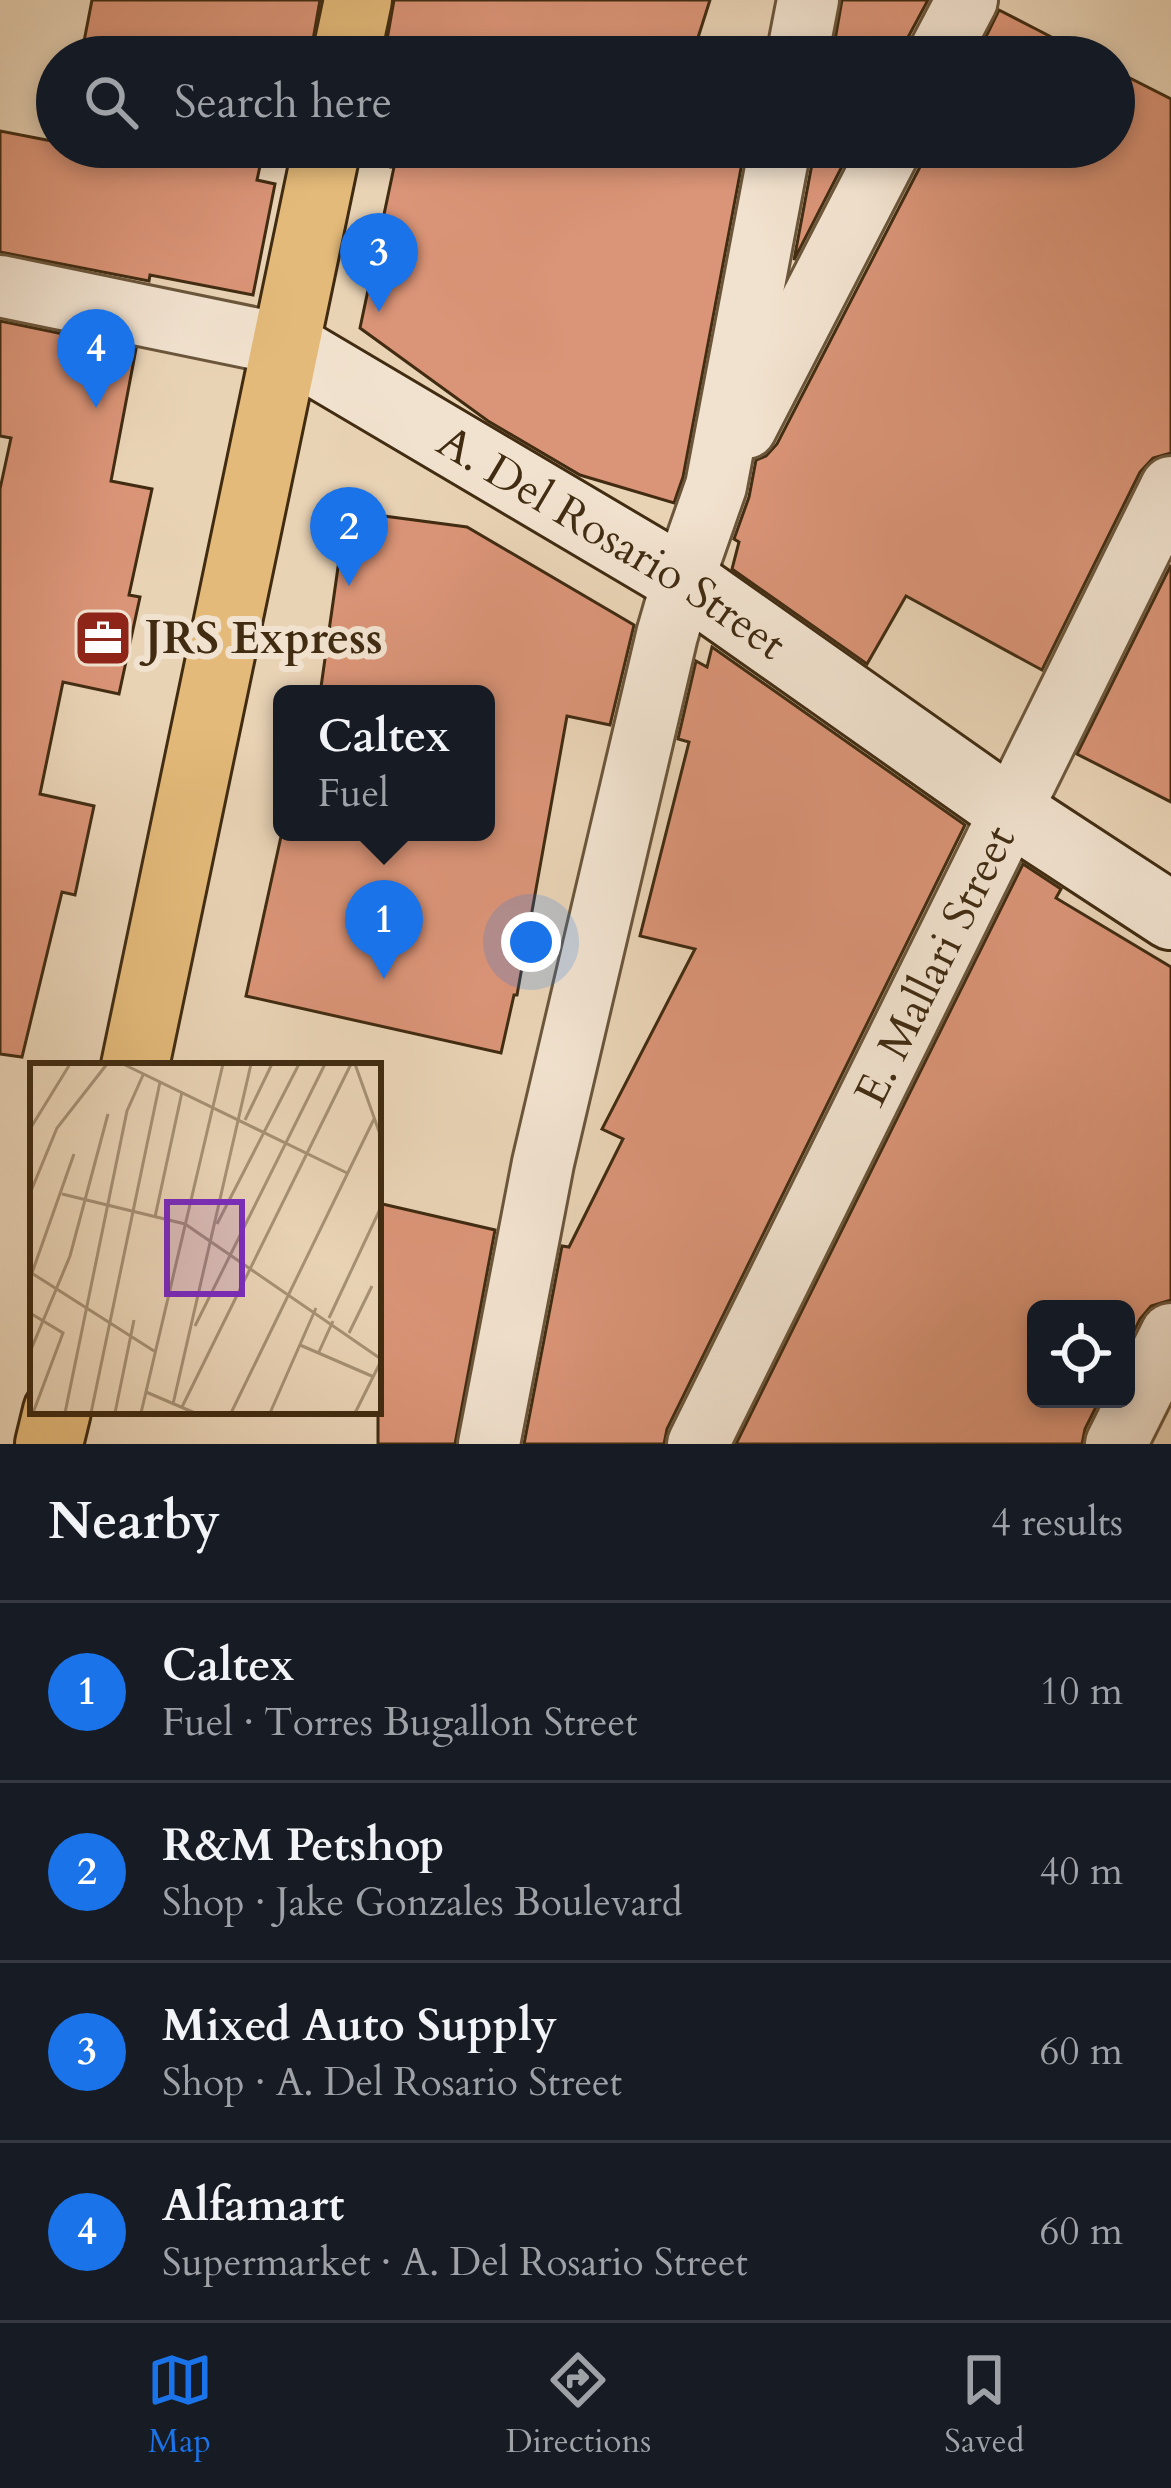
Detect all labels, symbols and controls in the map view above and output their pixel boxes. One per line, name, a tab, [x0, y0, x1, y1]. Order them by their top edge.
search box	[36, 36, 1135, 168]
icon: search	[78, 69, 144, 135]
text: Search here	[174, 72, 392, 133]
pin: 3	[340, 213, 418, 312]
pin: 4	[57, 309, 135, 408]
street label: A. Del Rosario Street	[426, 411, 798, 674]
pin: 2	[310, 487, 388, 586]
office icon: JRS Express	[72, 607, 134, 669]
place label: JRS Express	[139, 608, 383, 669]
popup	[273, 685, 495, 841]
text: Caltex	[318, 706, 450, 767]
text: Fuel	[318, 767, 389, 820]
street label: E. Mallari Street	[840, 815, 1030, 1115]
pin: 1	[345, 880, 423, 979]
your location	[501, 912, 561, 972]
inset map	[30, 1063, 381, 1414]
map controls	[1027, 1300, 1135, 1408]
button: locate	[1027, 1300, 1135, 1408]
text: Nearby	[48, 1487, 220, 1557]
text: 4 results	[991, 1496, 1123, 1549]
text: Caltex	[162, 1635, 294, 1696]
text: 1	[77, 1665, 97, 1718]
text: 10 m	[1040, 1665, 1123, 1718]
text: Fuel · Torres Bugallon Street	[162, 1696, 637, 1749]
text: R&M Petshop	[162, 1815, 445, 1876]
text: 2	[77, 1845, 97, 1898]
text: 40 m	[1040, 1845, 1123, 1898]
text: Shop · Jake Gonzales Boulevard	[162, 1876, 682, 1929]
text: Mixed Auto Supply	[162, 1995, 557, 2056]
text: 3	[77, 2025, 97, 2078]
text: 60 m	[1040, 2025, 1123, 2078]
text: Shop · A. Del Rosario Street	[162, 2056, 622, 2109]
text: Alfamart	[162, 2175, 344, 2236]
text: 4	[77, 2205, 97, 2258]
text: 60 m	[1040, 2205, 1123, 2258]
text: Supermarket · A. Del Rosario Street	[162, 2236, 748, 2289]
tab: Map	[147, 2347, 213, 2464]
tab: Directions	[506, 2347, 651, 2464]
tab: Saved	[944, 2347, 1024, 2464]

